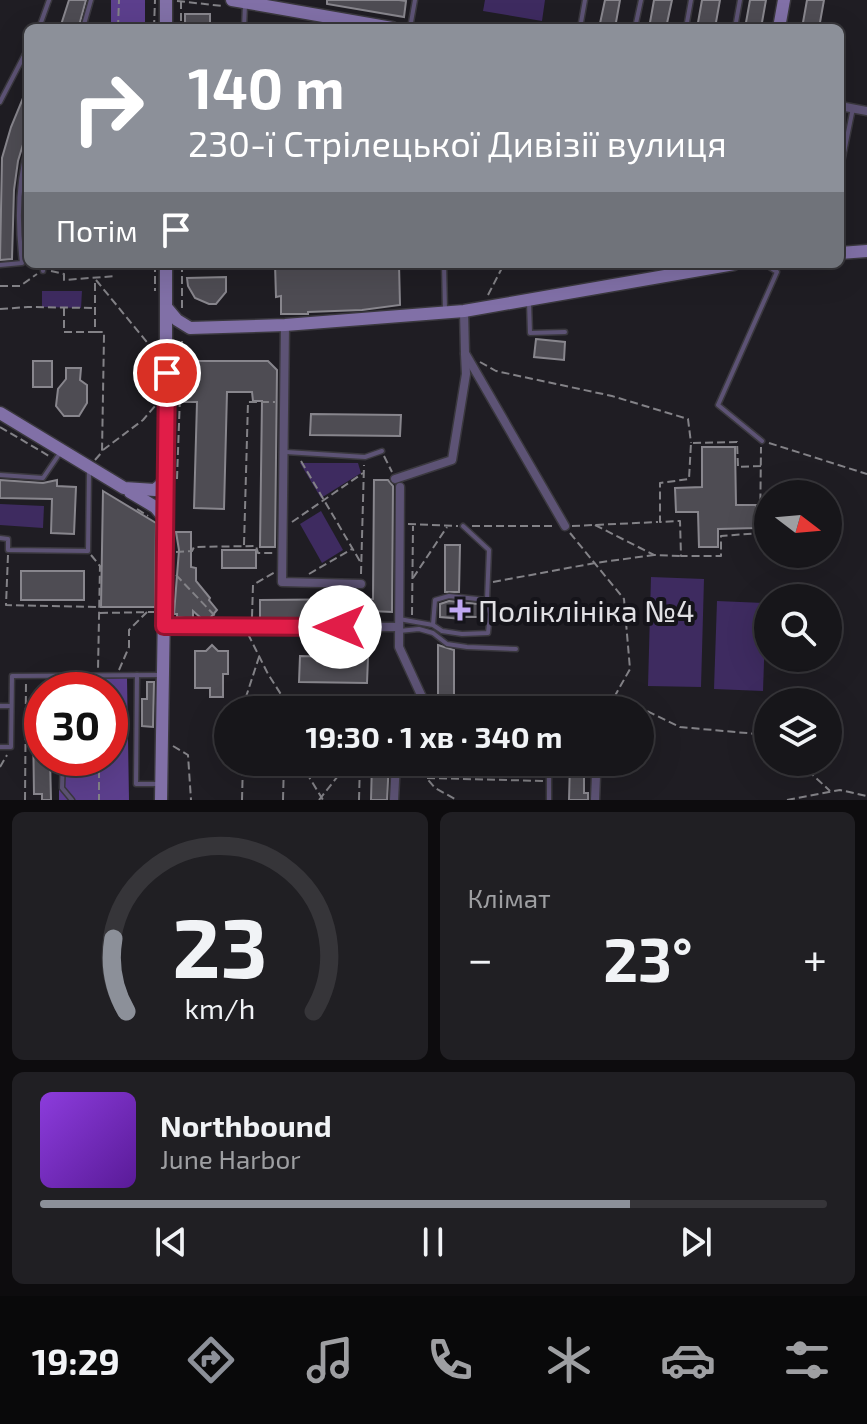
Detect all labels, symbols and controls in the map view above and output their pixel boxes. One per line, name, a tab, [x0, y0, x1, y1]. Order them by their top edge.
text: 140 m	[188, 53, 345, 120]
icon: right	[56, 56, 160, 160]
text: 230-ї Стрілецької Дивізії вулиця	[188, 121, 727, 164]
icon: arrive	[154, 208, 198, 252]
text: Потім	[56, 212, 138, 248]
pin	[133, 339, 201, 407]
icon: arrive	[145, 351, 189, 395]
north arrow	[754, 480, 842, 568]
map controls	[754, 480, 842, 776]
button: search	[754, 584, 842, 672]
position arrow	[298, 585, 382, 669]
place label: Поліклініка №4	[478, 592, 695, 628]
marker: Поліклініка №4	[449, 599, 471, 621]
speed limit sign: 30	[24, 672, 128, 776]
button: layers	[754, 688, 842, 776]
text: 19:30 · 1 хв · 340 m	[306, 718, 562, 754]
text: Клімат	[468, 882, 551, 913]
text: 23	[172, 895, 268, 995]
text: 23°	[603, 922, 693, 994]
text: −	[468, 931, 493, 984]
text: +	[803, 931, 827, 984]
text: km/h	[184, 990, 255, 1025]
text: Northbound	[160, 1107, 332, 1143]
text: June Harbor	[160, 1143, 301, 1174]
icon: previous	[149, 1220, 193, 1264]
icon: pause	[411, 1220, 455, 1264]
icon: next	[674, 1220, 718, 1264]
icon: directions	[183, 1332, 239, 1388]
icon: music	[302, 1332, 358, 1388]
icon: phone	[422, 1332, 478, 1388]
icon: climate	[541, 1332, 597, 1388]
icon: car	[660, 1332, 716, 1388]
icon: filters	[779, 1332, 835, 1388]
text: 19:29	[32, 1339, 120, 1382]

